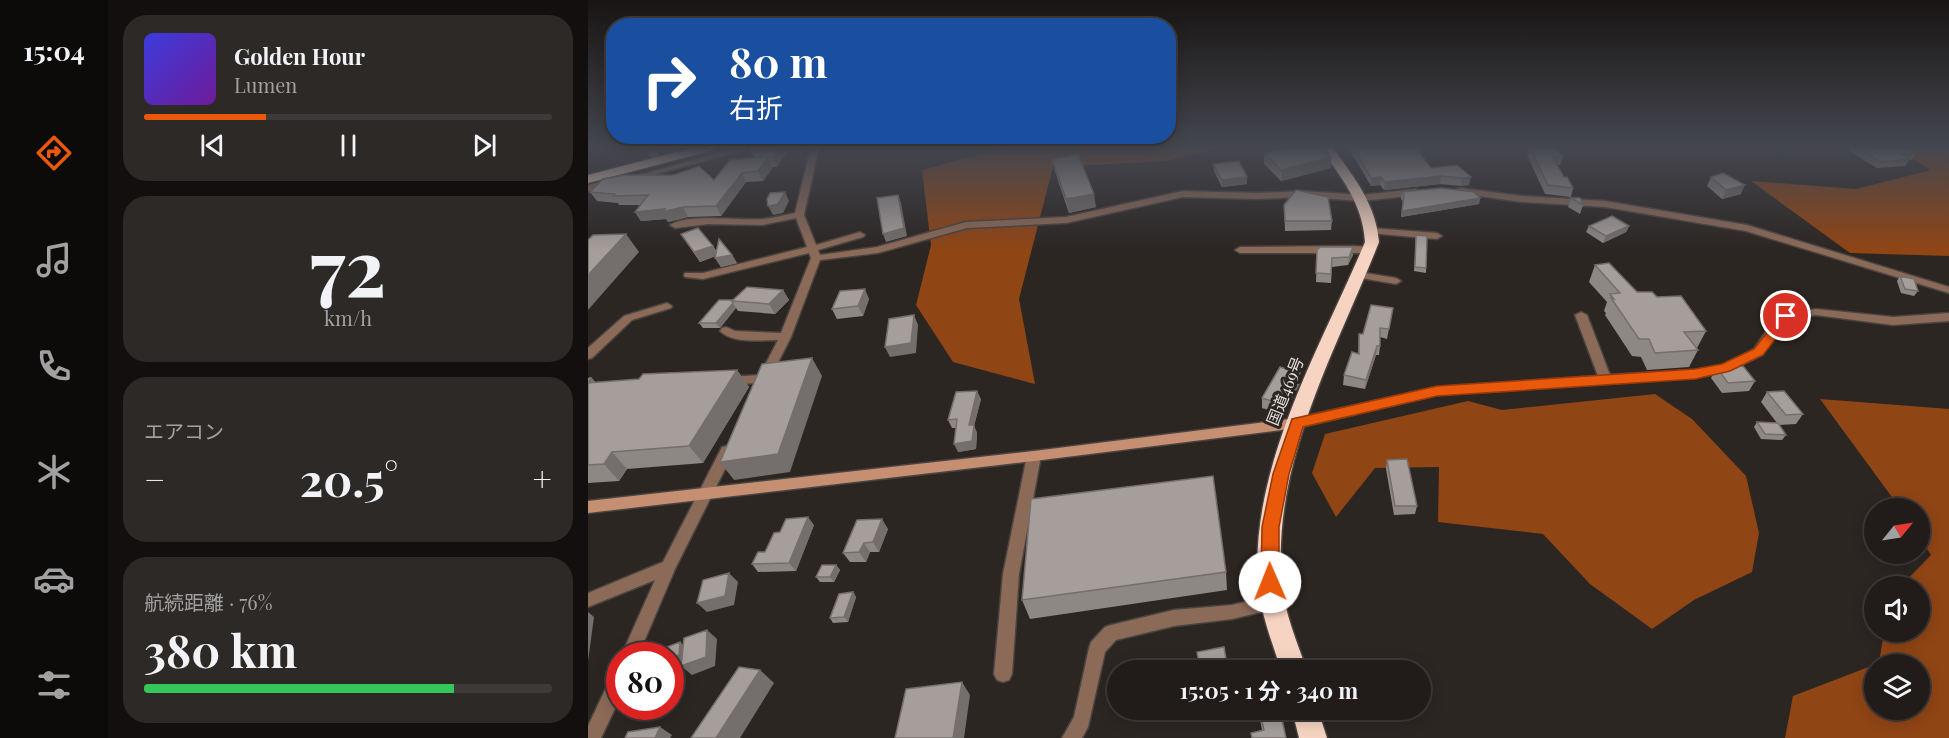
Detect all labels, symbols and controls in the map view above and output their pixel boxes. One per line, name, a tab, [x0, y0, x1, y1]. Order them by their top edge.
text: 15:04	[23, 32, 85, 68]
text: 80 m	[729, 33, 827, 89]
text: Golden Hour	[234, 41, 365, 71]
icon: right	[630, 42, 708, 120]
text: Lumen	[234, 71, 297, 98]
text: 右折	[729, 89, 783, 125]
icon: previous	[196, 129, 229, 162]
icon: pause	[332, 129, 365, 162]
icon: next	[468, 129, 501, 162]
icon: directions	[33, 132, 75, 174]
text: 72	[310, 213, 386, 317]
icon: music	[33, 239, 75, 281]
pin	[1760, 290, 1811, 341]
icon: arrive	[1769, 299, 1802, 332]
text: km/h	[324, 304, 372, 331]
icon: phone	[33, 345, 75, 387]
street label: 国道469号	[1261, 353, 1308, 428]
text: エアコン	[144, 417, 224, 444]
text: 20.5°	[300, 448, 398, 508]
icon: climate	[33, 451, 75, 493]
text: −	[144, 456, 165, 500]
text: +	[533, 456, 552, 500]
north arrow	[1864, 498, 1930, 564]
map controls	[1864, 498, 1930, 720]
position arrow	[1238, 550, 1302, 614]
icon: car	[33, 558, 75, 600]
button: sound	[1864, 576, 1930, 642]
text: 航続距離 · 76%	[144, 588, 273, 615]
text: 380 km	[144, 619, 297, 679]
speed limit sign: 80	[606, 642, 684, 720]
button: layers	[1864, 654, 1930, 720]
icon: filters	[33, 664, 75, 706]
text: 15:05 · 1 分 · 340 m	[1180, 675, 1358, 705]

